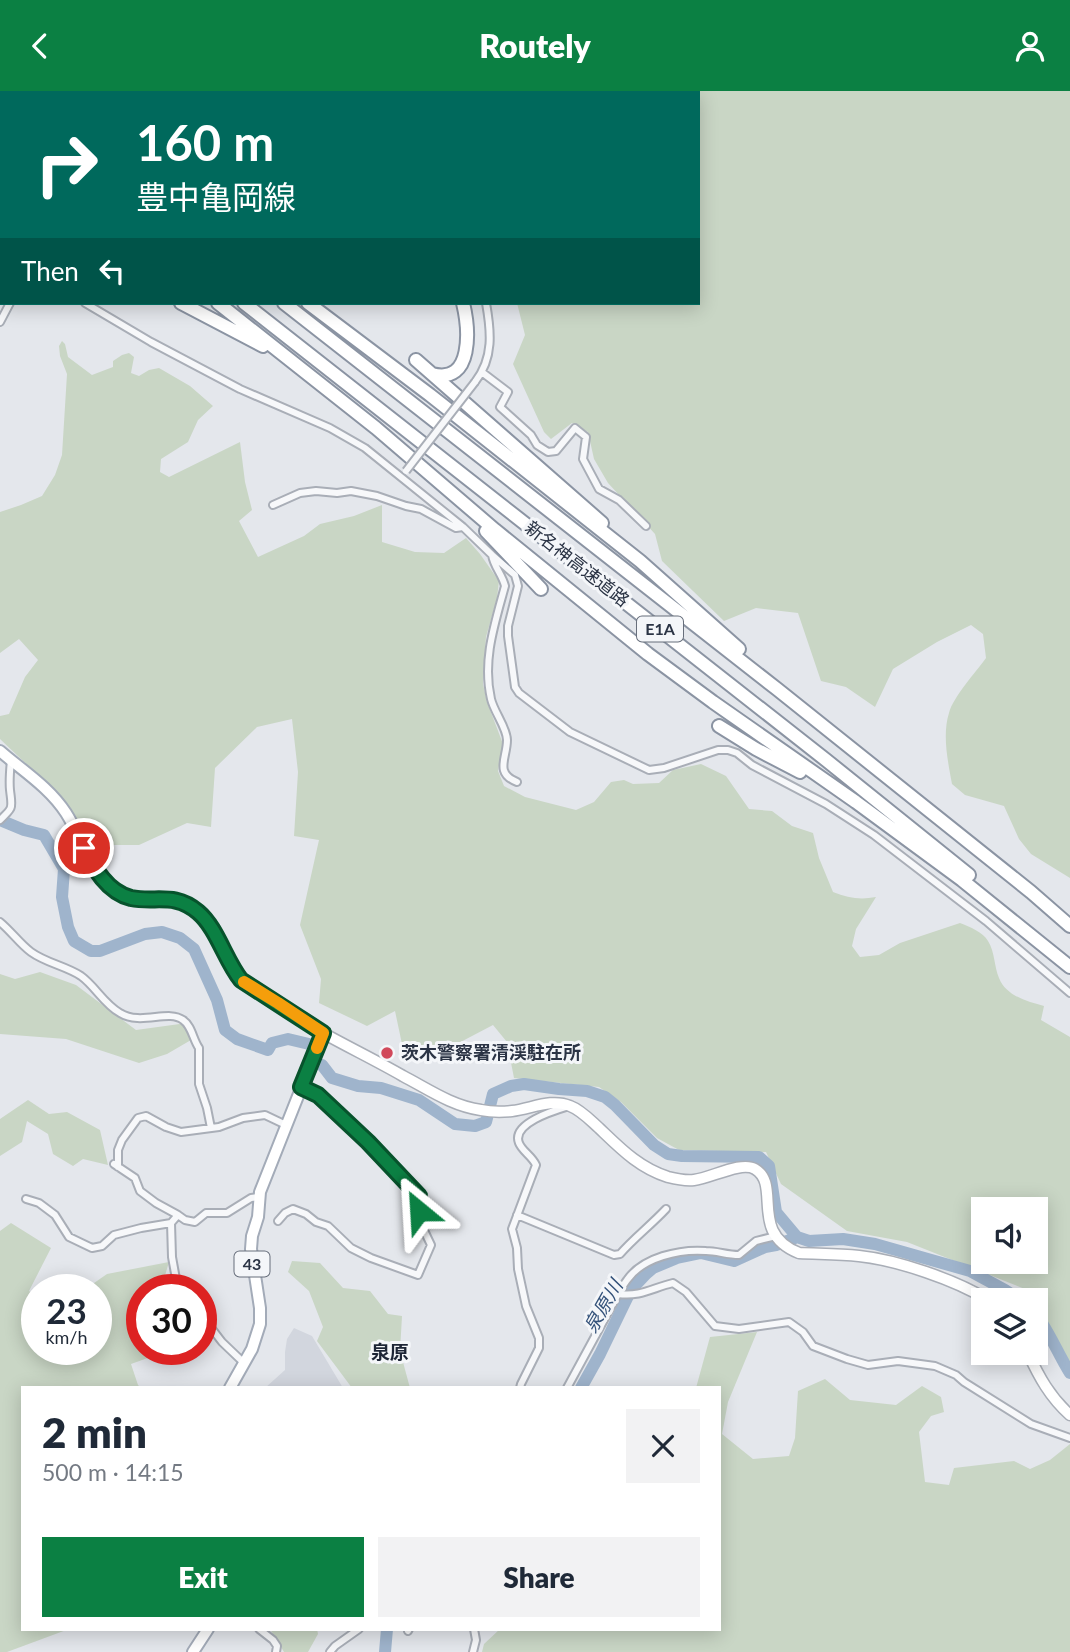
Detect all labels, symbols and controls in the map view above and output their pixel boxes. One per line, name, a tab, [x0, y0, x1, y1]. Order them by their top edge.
text: Routely	[479, 26, 591, 65]
icon: back	[21, 27, 59, 65]
icon: person	[1011, 27, 1049, 65]
text: 160 m	[136, 113, 274, 171]
icon: right	[21, 119, 112, 210]
text: 豊中亀岡線	[136, 177, 296, 216]
icon: left	[93, 252, 131, 290]
text: Then	[21, 255, 79, 287]
street label: 新名神高速道路	[521, 516, 634, 611]
road number: E1A	[637, 617, 683, 642]
pin	[54, 818, 114, 878]
icon: arrive	[65, 829, 103, 867]
place label: 茨木警察署清渓駐在所	[401, 1041, 581, 1063]
marker: 茨木警察署清渓駐在所	[379, 1045, 395, 1061]
position arrow	[382, 1174, 456, 1248]
map controls	[971, 1197, 1048, 1365]
button: sound	[971, 1197, 1048, 1274]
road number: 43	[234, 1252, 270, 1277]
speed limit sign: 30	[126, 1274, 217, 1365]
water label: 泉原川	[578, 1274, 628, 1336]
button: layers	[971, 1288, 1048, 1365]
text: 23	[46, 1289, 87, 1331]
text: km/h	[45, 1326, 88, 1348]
district label: 泉原	[371, 1340, 409, 1363]
text: 2 min	[42, 1407, 147, 1457]
button: close	[626, 1409, 700, 1483]
text: 500 m · 14:15	[42, 1458, 184, 1486]
button: Exit	[42, 1537, 364, 1617]
button: Share	[378, 1537, 700, 1617]

